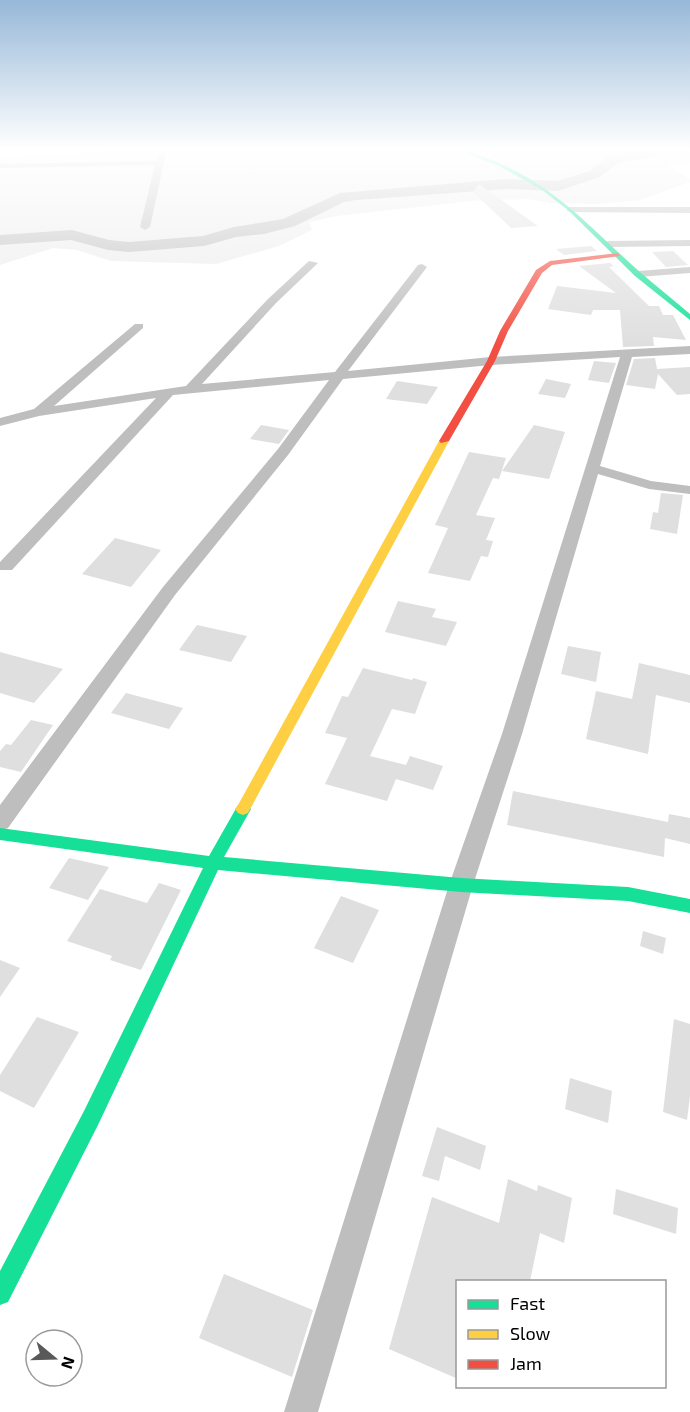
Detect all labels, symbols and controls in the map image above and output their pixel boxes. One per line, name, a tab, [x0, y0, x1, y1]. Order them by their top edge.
legend	[456, 1280, 666, 1388]
text: Fast	[510, 1292, 545, 1314]
text: Slow	[510, 1322, 551, 1344]
north arrow	[24, 1328, 84, 1388]
text: Jam	[510, 1352, 542, 1374]
text: N	[58, 1354, 80, 1372]

